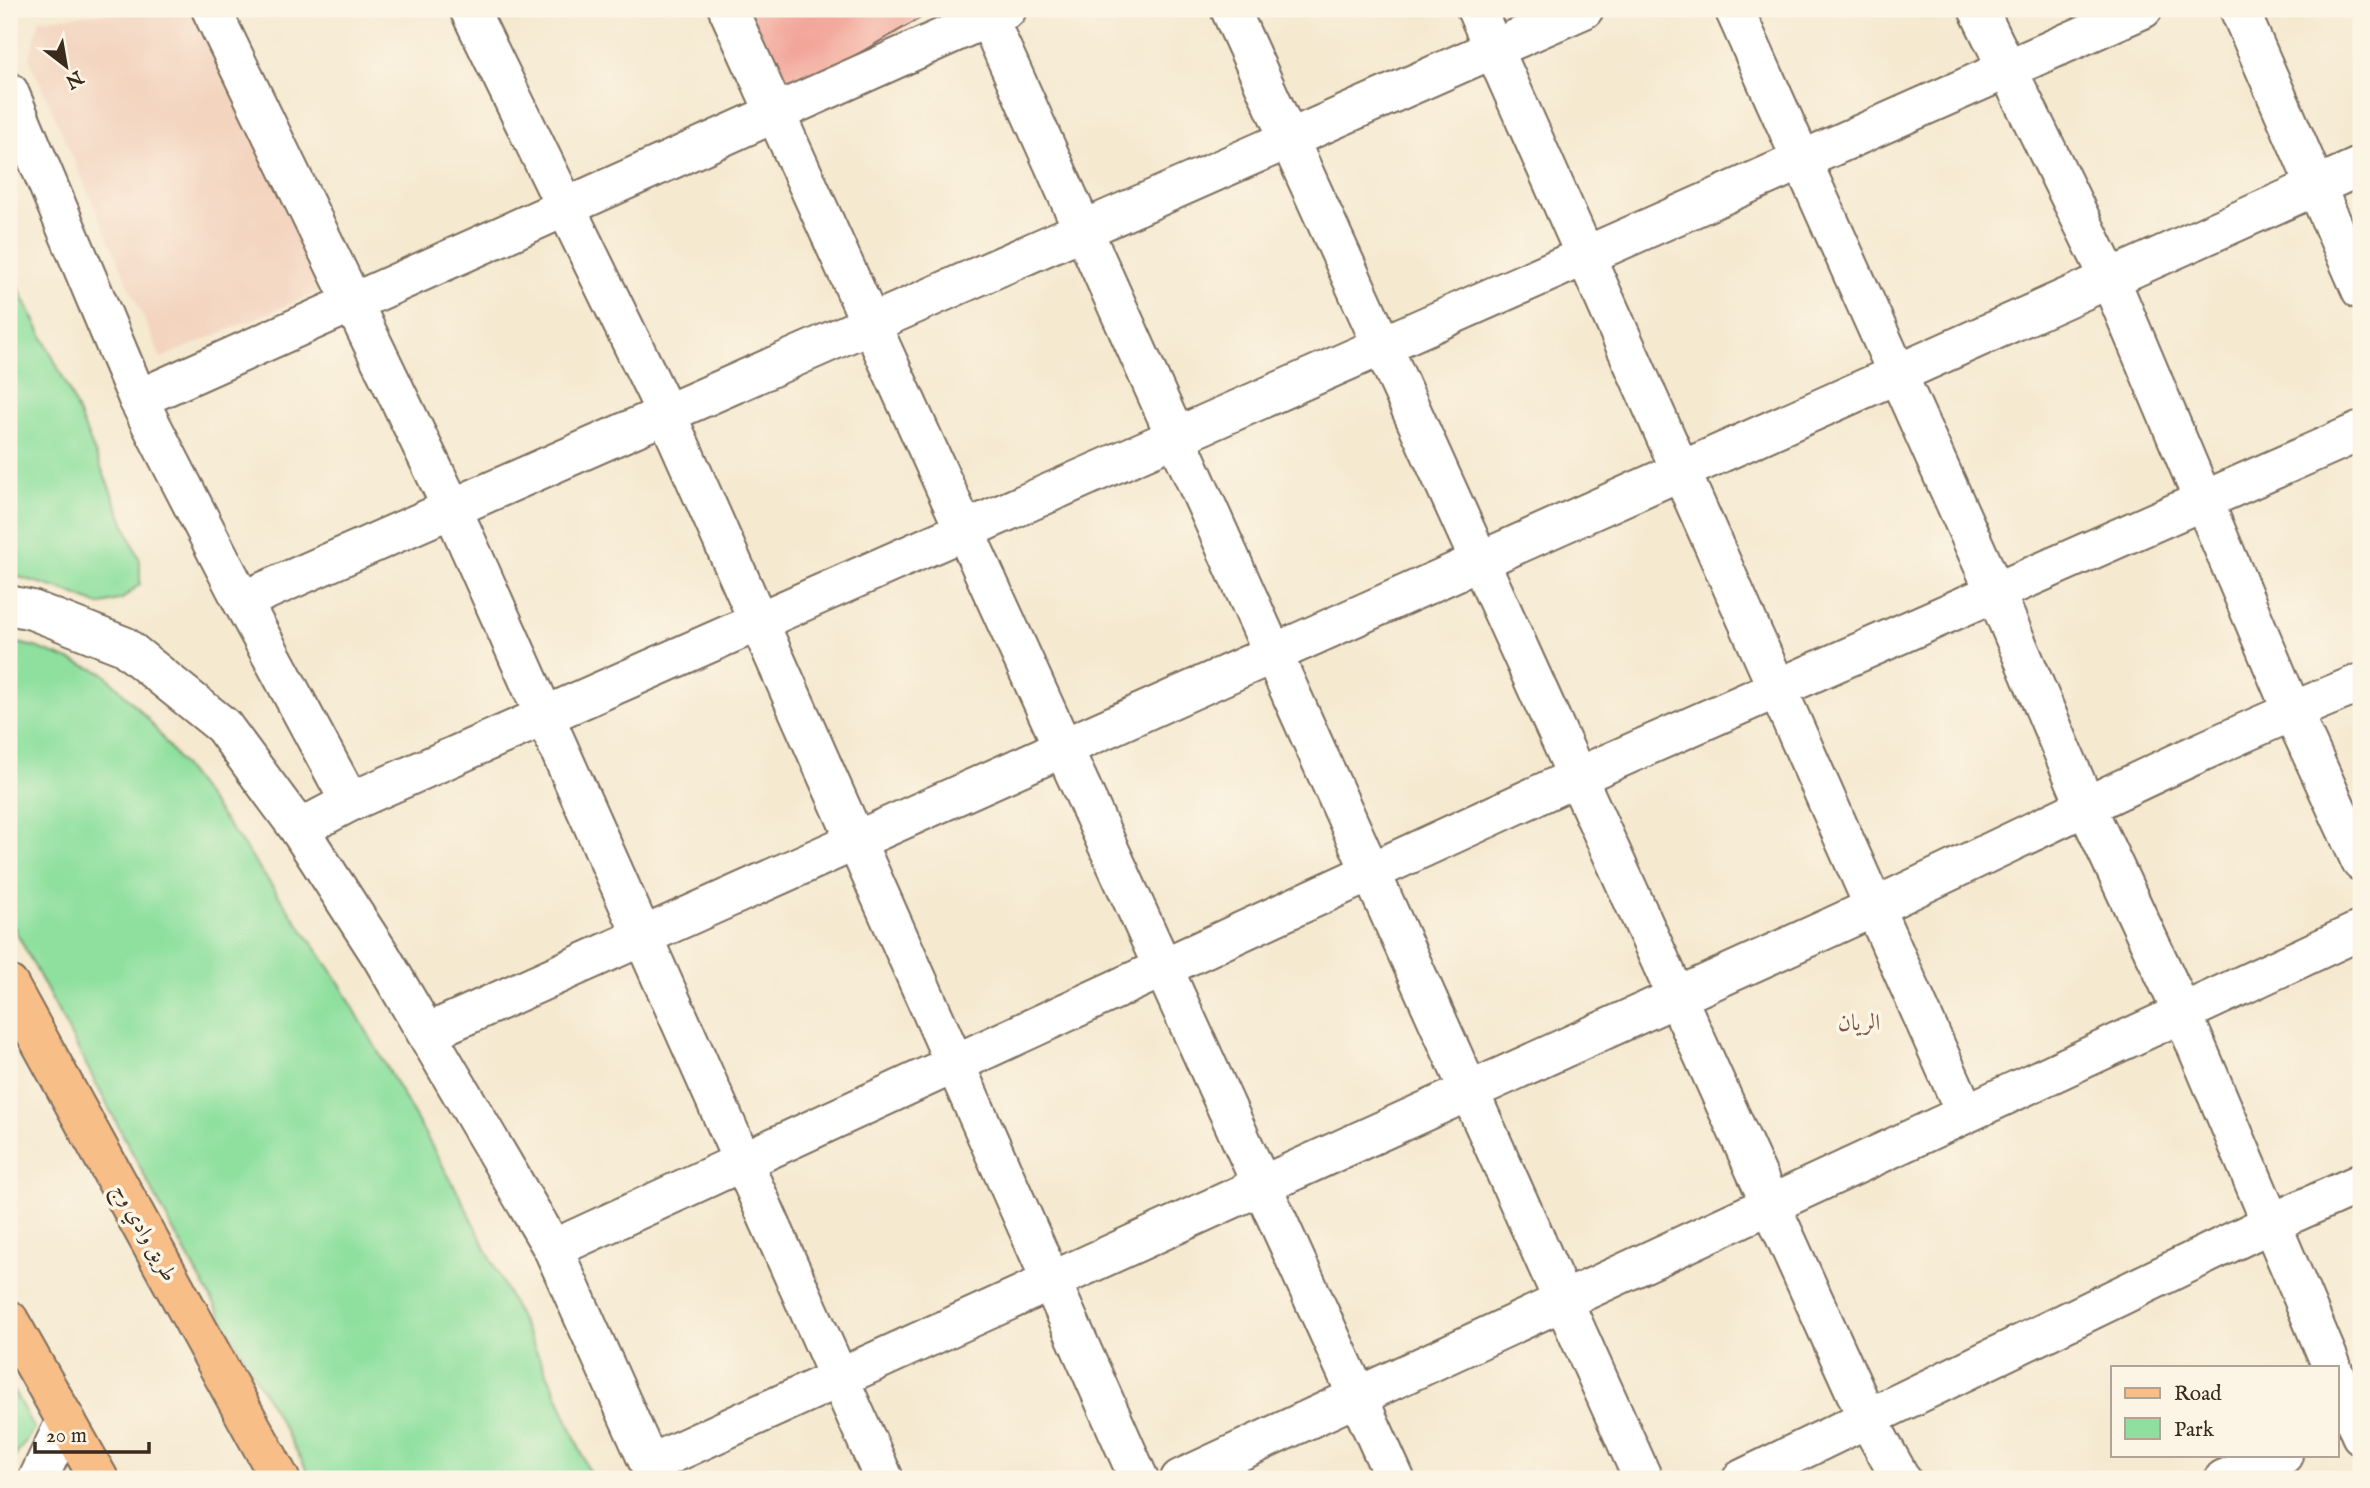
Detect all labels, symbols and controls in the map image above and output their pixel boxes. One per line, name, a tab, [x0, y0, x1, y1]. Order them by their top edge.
north arrow	[32, 32, 102, 102]
text: N	[60, 64, 88, 94]
district label: الريان	[1838, 1009, 1880, 1038]
street label: طريق وادي وج	[102, 1179, 182, 1289]
legend	[2111, 1366, 2338, 1456]
text: Road	[2174, 1381, 2222, 1408]
scale bar	[35, 1411, 149, 1455]
text: Park	[2174, 1417, 2215, 1444]
text: 20 m	[46, 1423, 87, 1450]

